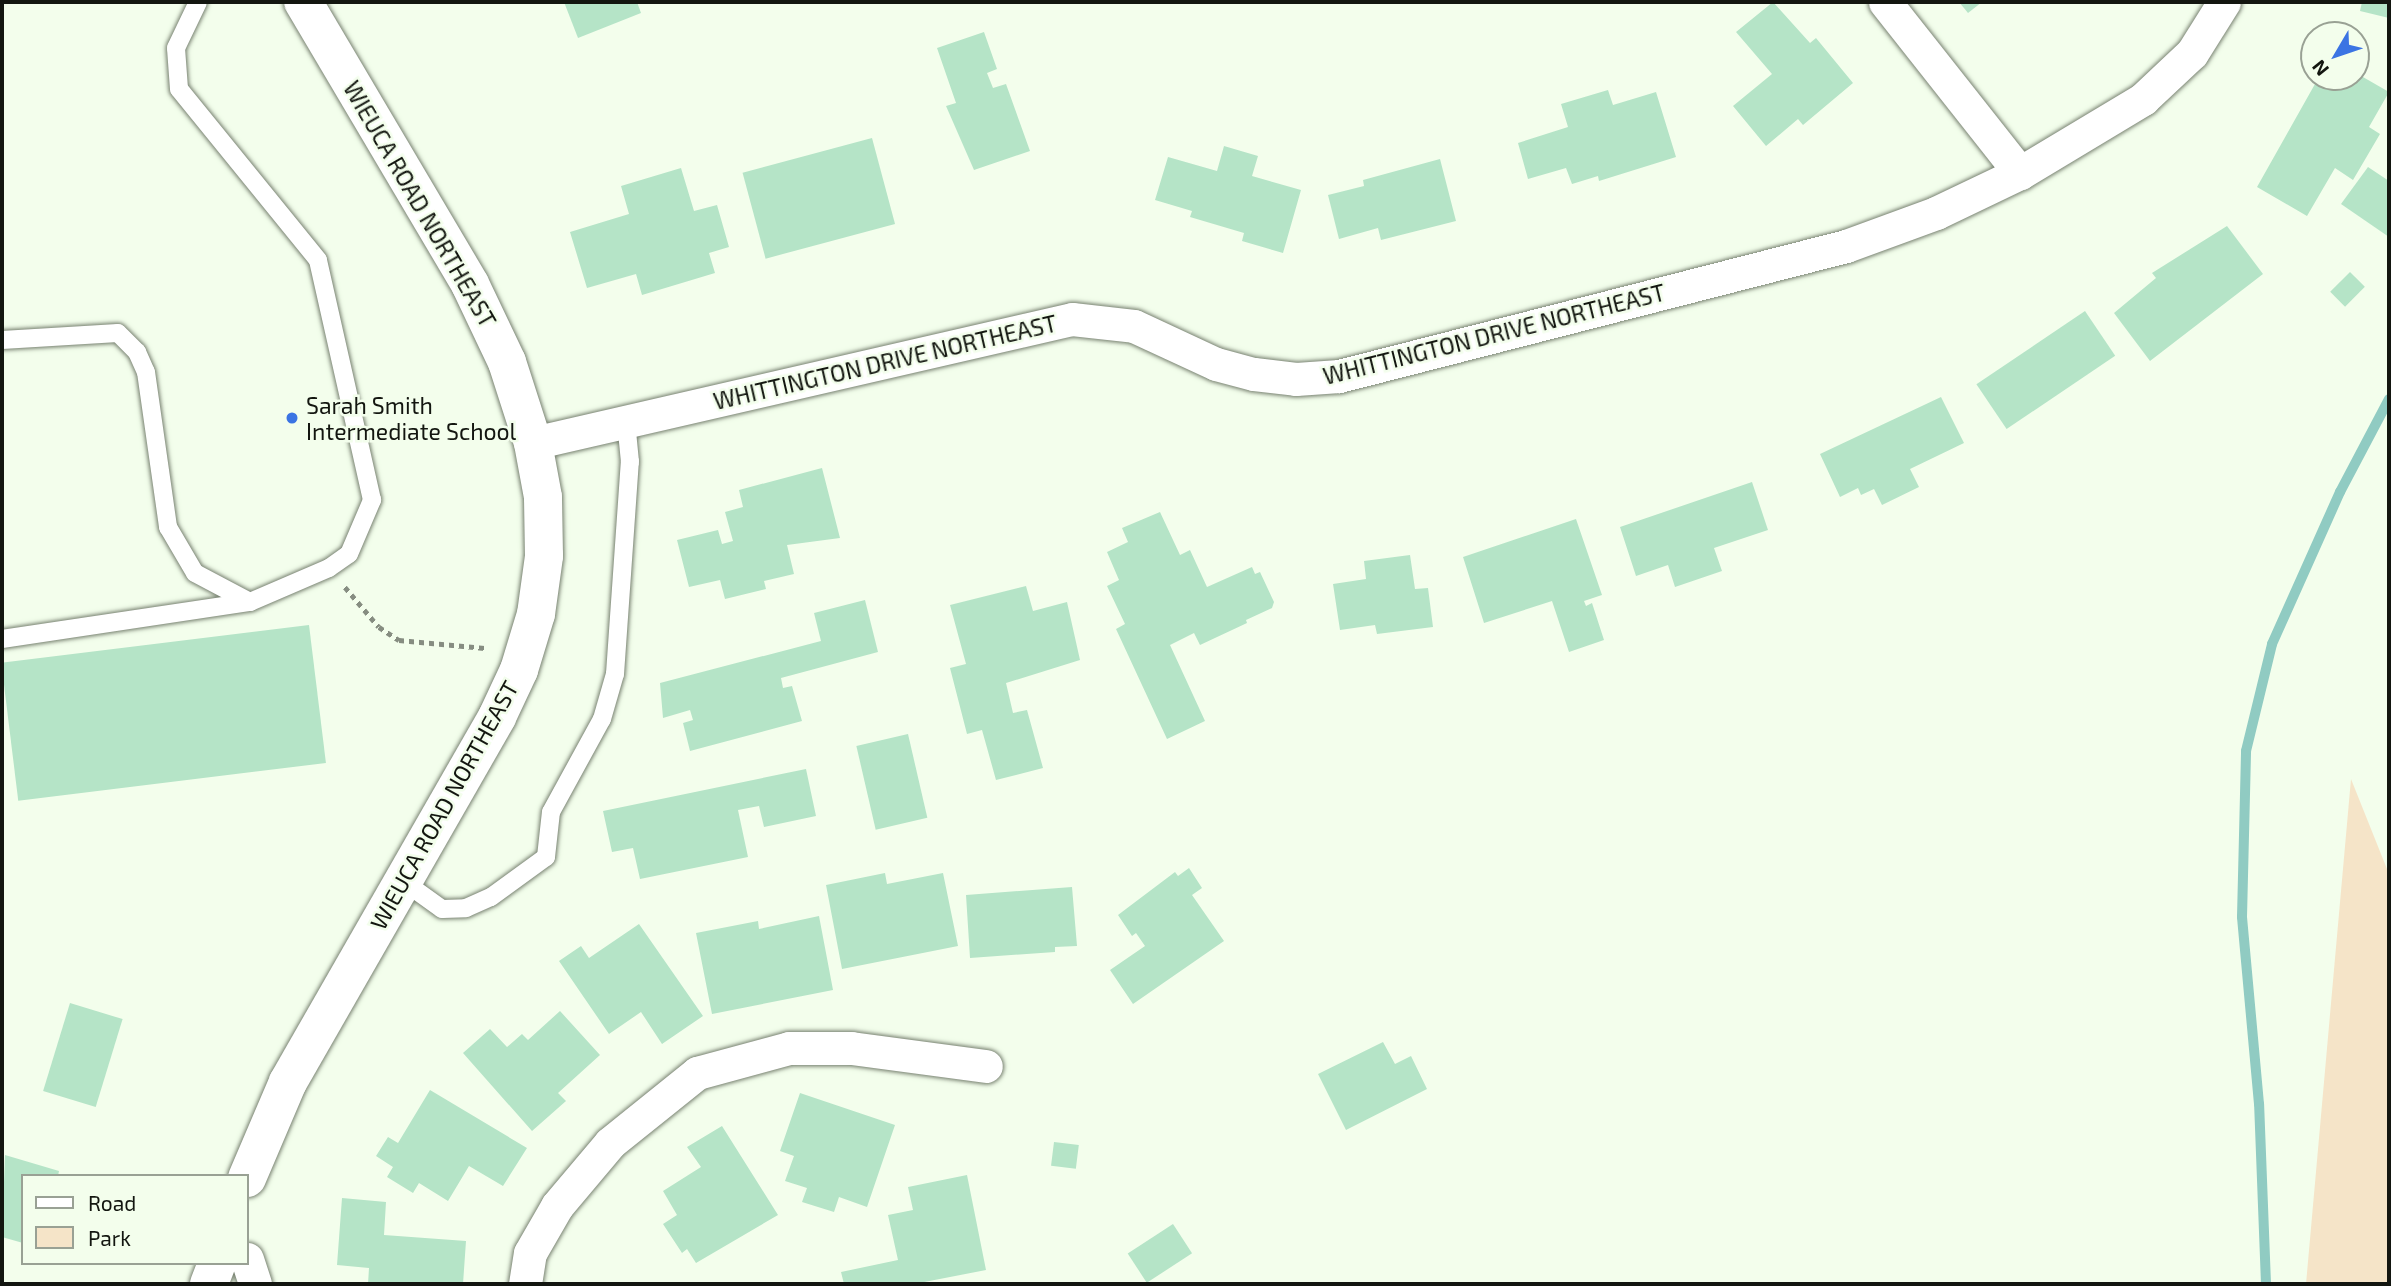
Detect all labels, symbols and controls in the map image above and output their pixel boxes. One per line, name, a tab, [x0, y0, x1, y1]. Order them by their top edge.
north arrow	[2300, 21, 2370, 91]
text: N	[2307, 56, 2333, 81]
street label: WIEUCA ROAD NORTHEAST	[338, 76, 502, 332]
street label: WHITTINGTON DRIVE NORTHEAST	[1320, 278, 1668, 390]
street label: WHITTINGTON DRIVE NORTHEAST	[711, 309, 1059, 415]
place label: Sarah Smith Intermediate School	[306, 391, 516, 445]
marker: Sarah Smith Intermediate School	[284, 410, 300, 426]
street label: WIEUCA ROAD NORTHEAST	[364, 676, 524, 934]
legend	[21, 1174, 248, 1265]
text: Road	[88, 1190, 136, 1215]
text: Park	[88, 1225, 131, 1250]

